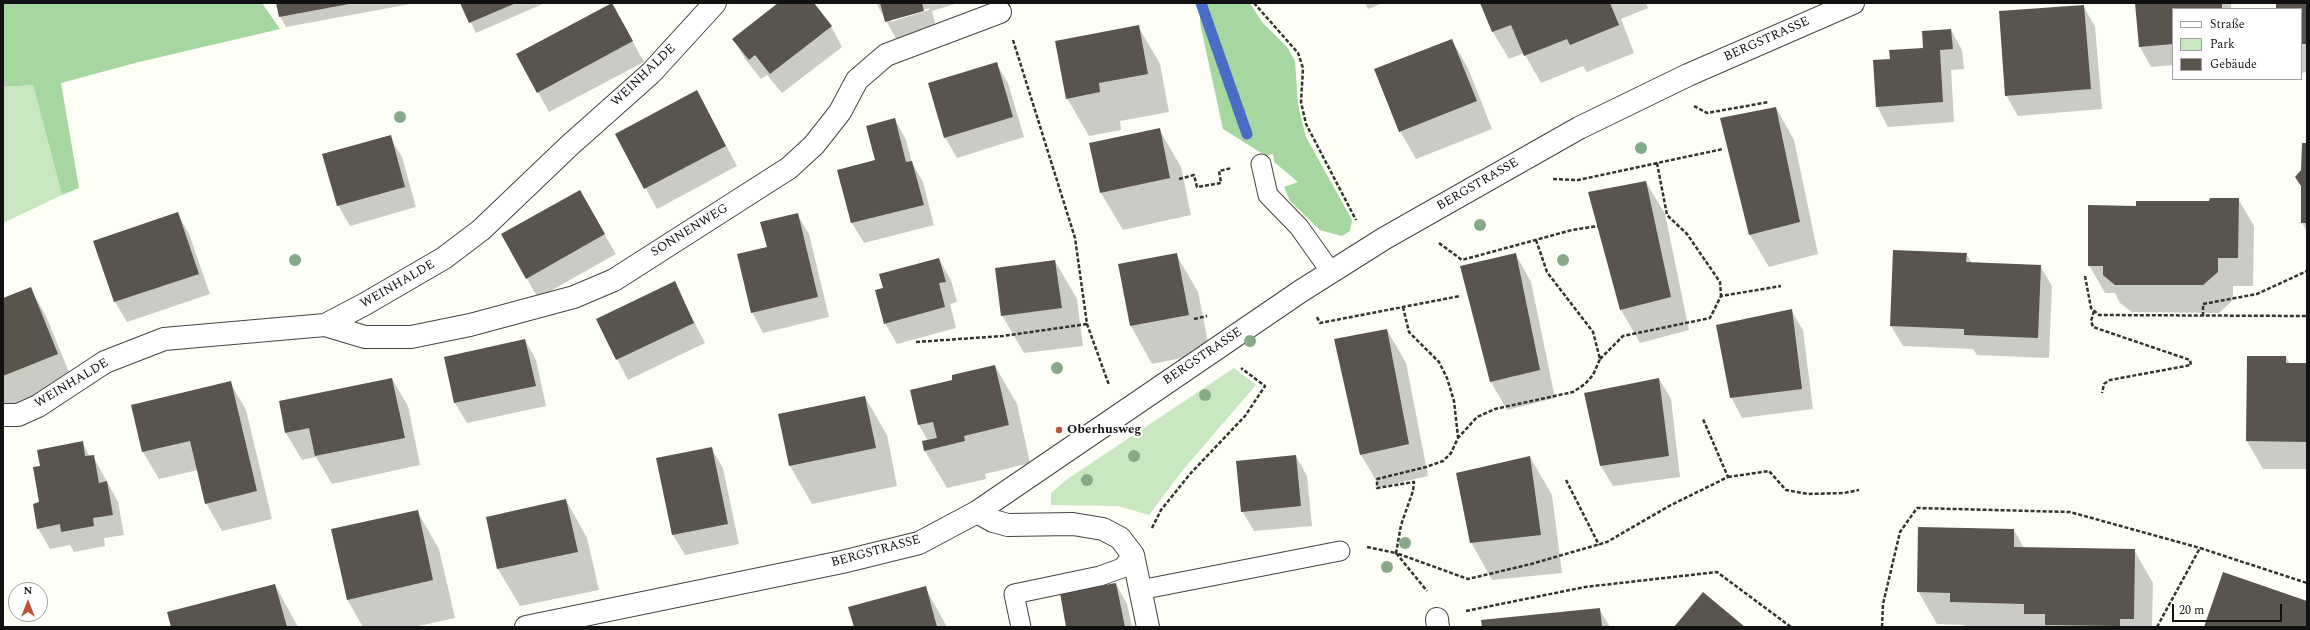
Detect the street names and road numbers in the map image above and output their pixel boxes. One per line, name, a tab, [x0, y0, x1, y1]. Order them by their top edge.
street label: BERGSTRASSE	[1722, 14, 1812, 66]
street label: WEINHALDE	[609, 41, 679, 111]
street label: BERGSTRASSE	[1434, 155, 1522, 215]
street label: SONNENWEG	[649, 201, 731, 261]
street label: WEINHALDE	[358, 257, 438, 313]
street label: BERGSTRASSE	[1161, 325, 1245, 389]
street label: WEINHALDE	[32, 356, 112, 412]
street label: BERGSTRASSE	[830, 533, 922, 571]

